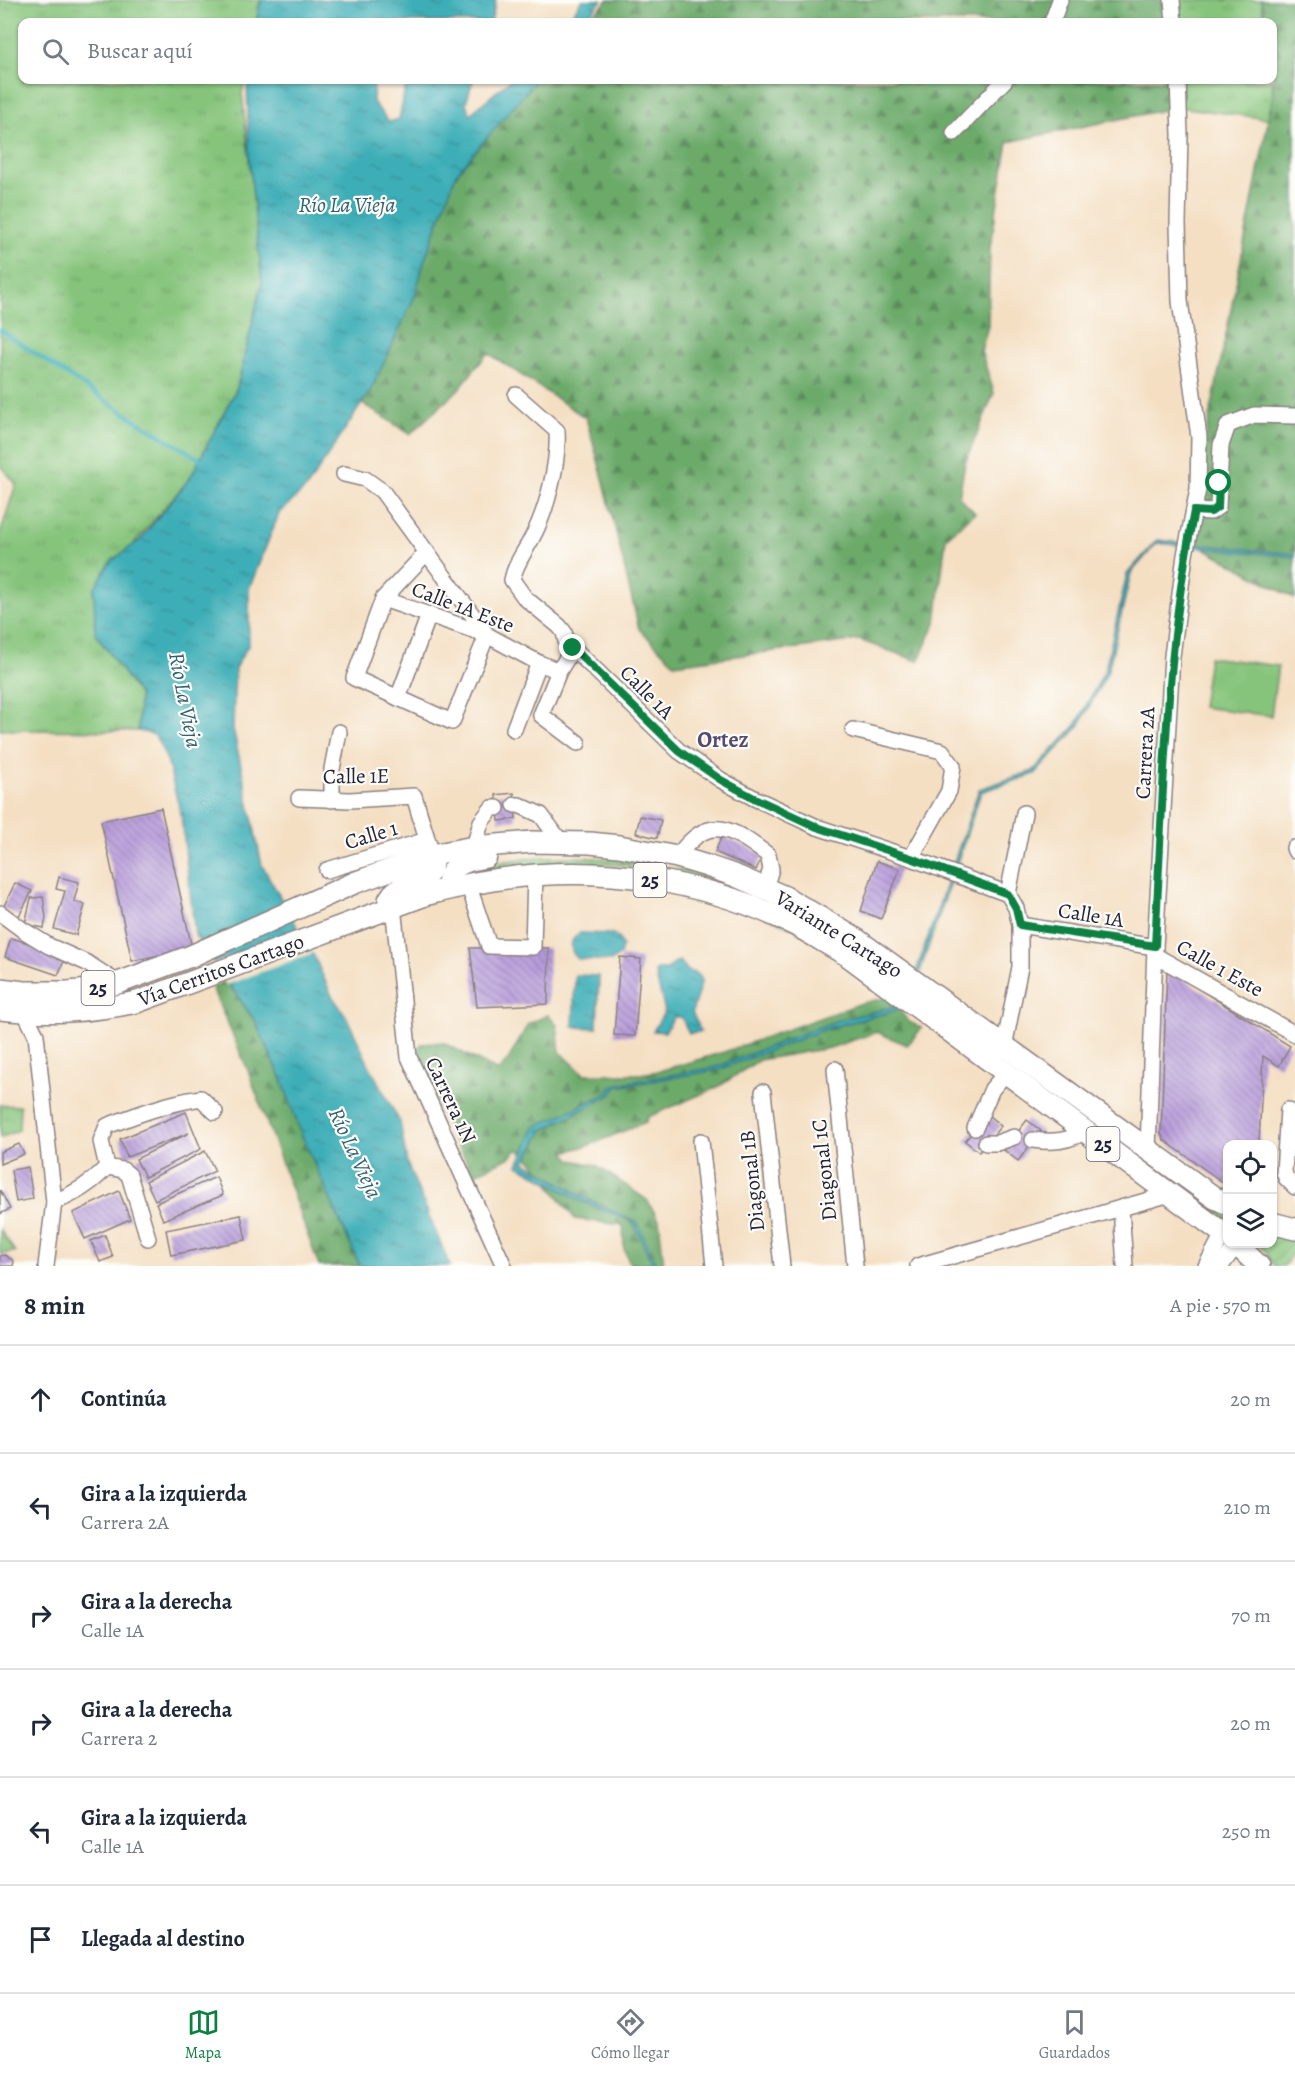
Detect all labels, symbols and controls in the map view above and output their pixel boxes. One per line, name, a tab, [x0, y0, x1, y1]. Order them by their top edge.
search box	[18, 18, 1277, 84]
icon: search	[39, 35, 72, 68]
text: Buscar aquí	[87, 36, 193, 66]
water label: Río La Vieja	[299, 190, 395, 220]
route start	[1205, 469, 1231, 495]
street label: Calle 1A Este	[408, 575, 518, 639]
route end	[559, 634, 585, 660]
water label: Río La Vieja	[161, 650, 209, 750]
street label: Calle 1A	[614, 659, 681, 726]
street label: Carrera 2A	[1129, 705, 1161, 800]
district label: Ortez	[697, 725, 749, 755]
street label: Calle 1E	[323, 761, 389, 791]
street label: Calle 1	[341, 814, 401, 856]
road number: 25	[634, 863, 666, 897]
street label: Variante Cartago	[769, 883, 908, 984]
street label: Calle 1A	[1056, 896, 1127, 934]
street label: Vía Cerritos Cartago	[133, 927, 308, 1013]
street label: Calle 1 Este	[1172, 933, 1268, 1003]
road number: 25	[82, 971, 114, 1005]
street label: Carrera 1N	[419, 1052, 483, 1148]
water label: Río La Vieja	[321, 1103, 389, 1203]
street label: Diagonal 1C	[805, 1118, 843, 1222]
road number: 25	[1086, 1127, 1120, 1161]
street label: Diagonal 1B	[733, 1129, 771, 1233]
map controls	[1223, 1140, 1277, 1248]
button: locate	[1223, 1140, 1277, 1194]
button: layers	[1223, 1194, 1277, 1248]
text: 8 min	[24, 1288, 85, 1323]
text: A pie · 570 m	[1170, 1292, 1271, 1319]
icon: ahead	[24, 1383, 57, 1416]
text: Continúa	[81, 1384, 167, 1414]
text: 20 m	[1230, 1386, 1271, 1413]
text: Gira a la izquierda	[81, 1479, 247, 1509]
icon: left	[24, 1491, 57, 1524]
text: 210 m	[1223, 1494, 1271, 1521]
text: Carrera 2A	[81, 1509, 169, 1536]
text: Gira a la derecha	[81, 1587, 232, 1617]
icon: right	[24, 1599, 57, 1632]
text: 70 m	[1231, 1602, 1271, 1629]
text: Calle 1A	[81, 1617, 144, 1644]
text: Gira a la derecha	[81, 1695, 232, 1725]
icon: right	[24, 1707, 57, 1740]
text: 20 m	[1230, 1710, 1271, 1737]
text: Carrera 2	[81, 1725, 157, 1752]
text: Gira a la izquierda	[81, 1803, 247, 1833]
icon: left	[24, 1815, 57, 1848]
text: 250 m	[1222, 1818, 1271, 1845]
text: Calle 1A	[81, 1833, 144, 1860]
icon: arrive	[24, 1923, 57, 1956]
text: Llegada al destino	[81, 1924, 245, 1954]
tab: Mapa	[185, 2006, 222, 2064]
tab: Cómo llegar	[591, 2006, 669, 2064]
tab: Guardados	[1039, 2006, 1110, 2064]

